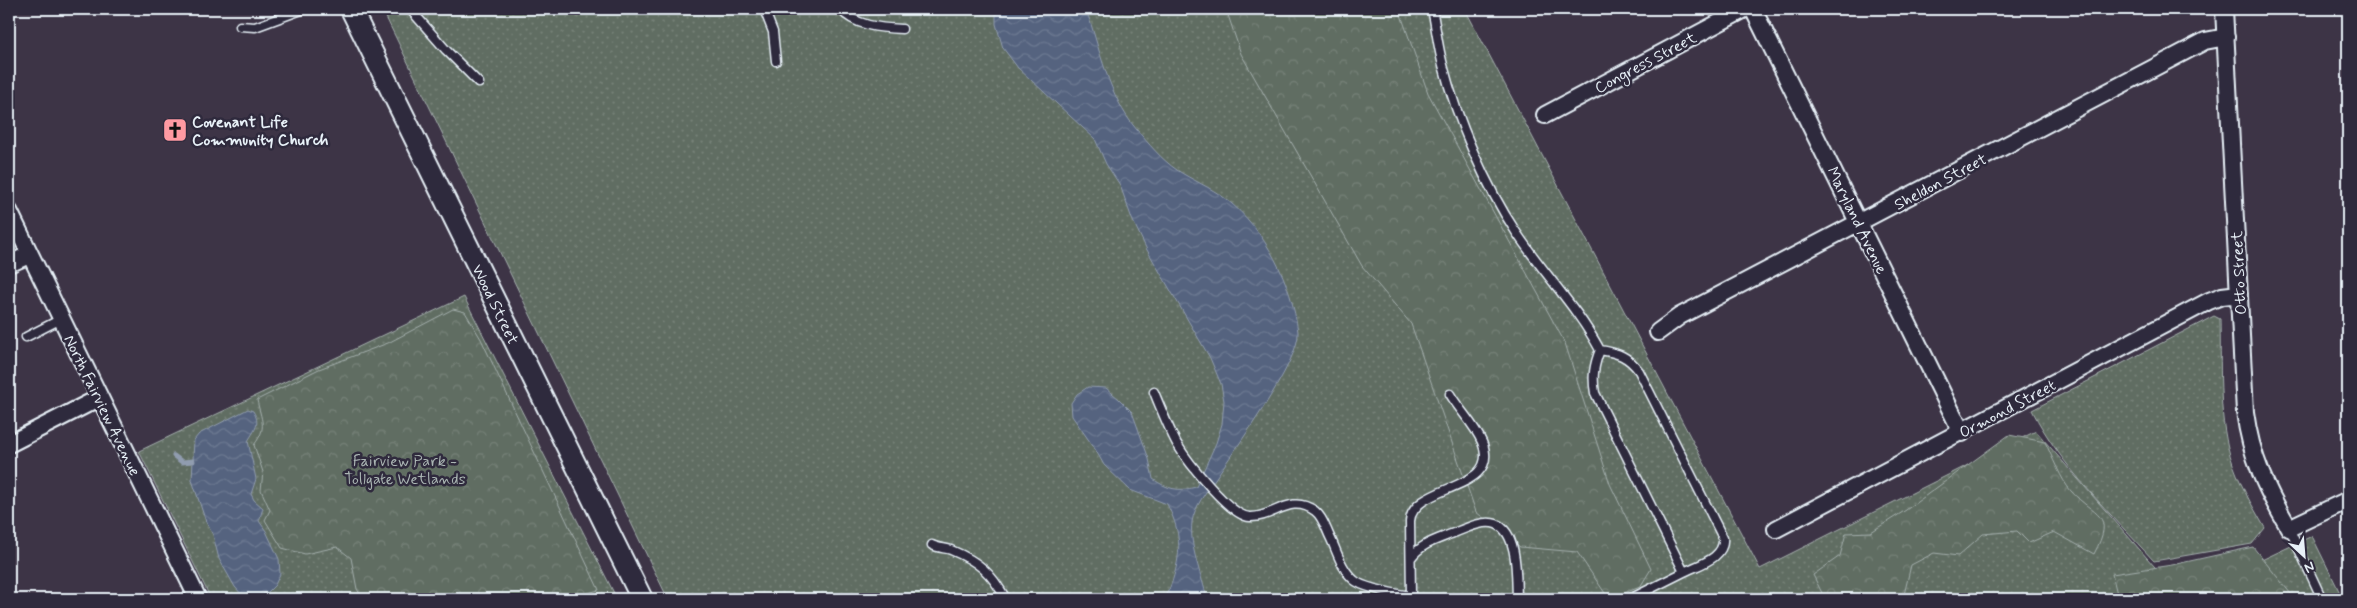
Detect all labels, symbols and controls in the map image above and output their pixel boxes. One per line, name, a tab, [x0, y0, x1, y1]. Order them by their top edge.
street label: Congress Street	[1591, 27, 1701, 100]
place label: Covenant Life Community Church	[192, 112, 329, 151]
church icon: Covenant Life Community Church	[162, 117, 188, 143]
street label: Sheldon Street	[1891, 149, 1991, 216]
street label: Maryland Avenue	[1822, 163, 1892, 278]
street label: Otto Street	[2227, 230, 2252, 315]
street label: Wood Street	[466, 261, 523, 349]
street label: North Fairview Avenue	[58, 332, 145, 480]
street label: Ormond Street	[1956, 375, 2060, 444]
park label: Fairview Park - Tollgate Wetlands	[344, 451, 466, 490]
north arrow	[2280, 530, 2330, 580]
text: N	[2301, 557, 2317, 577]

